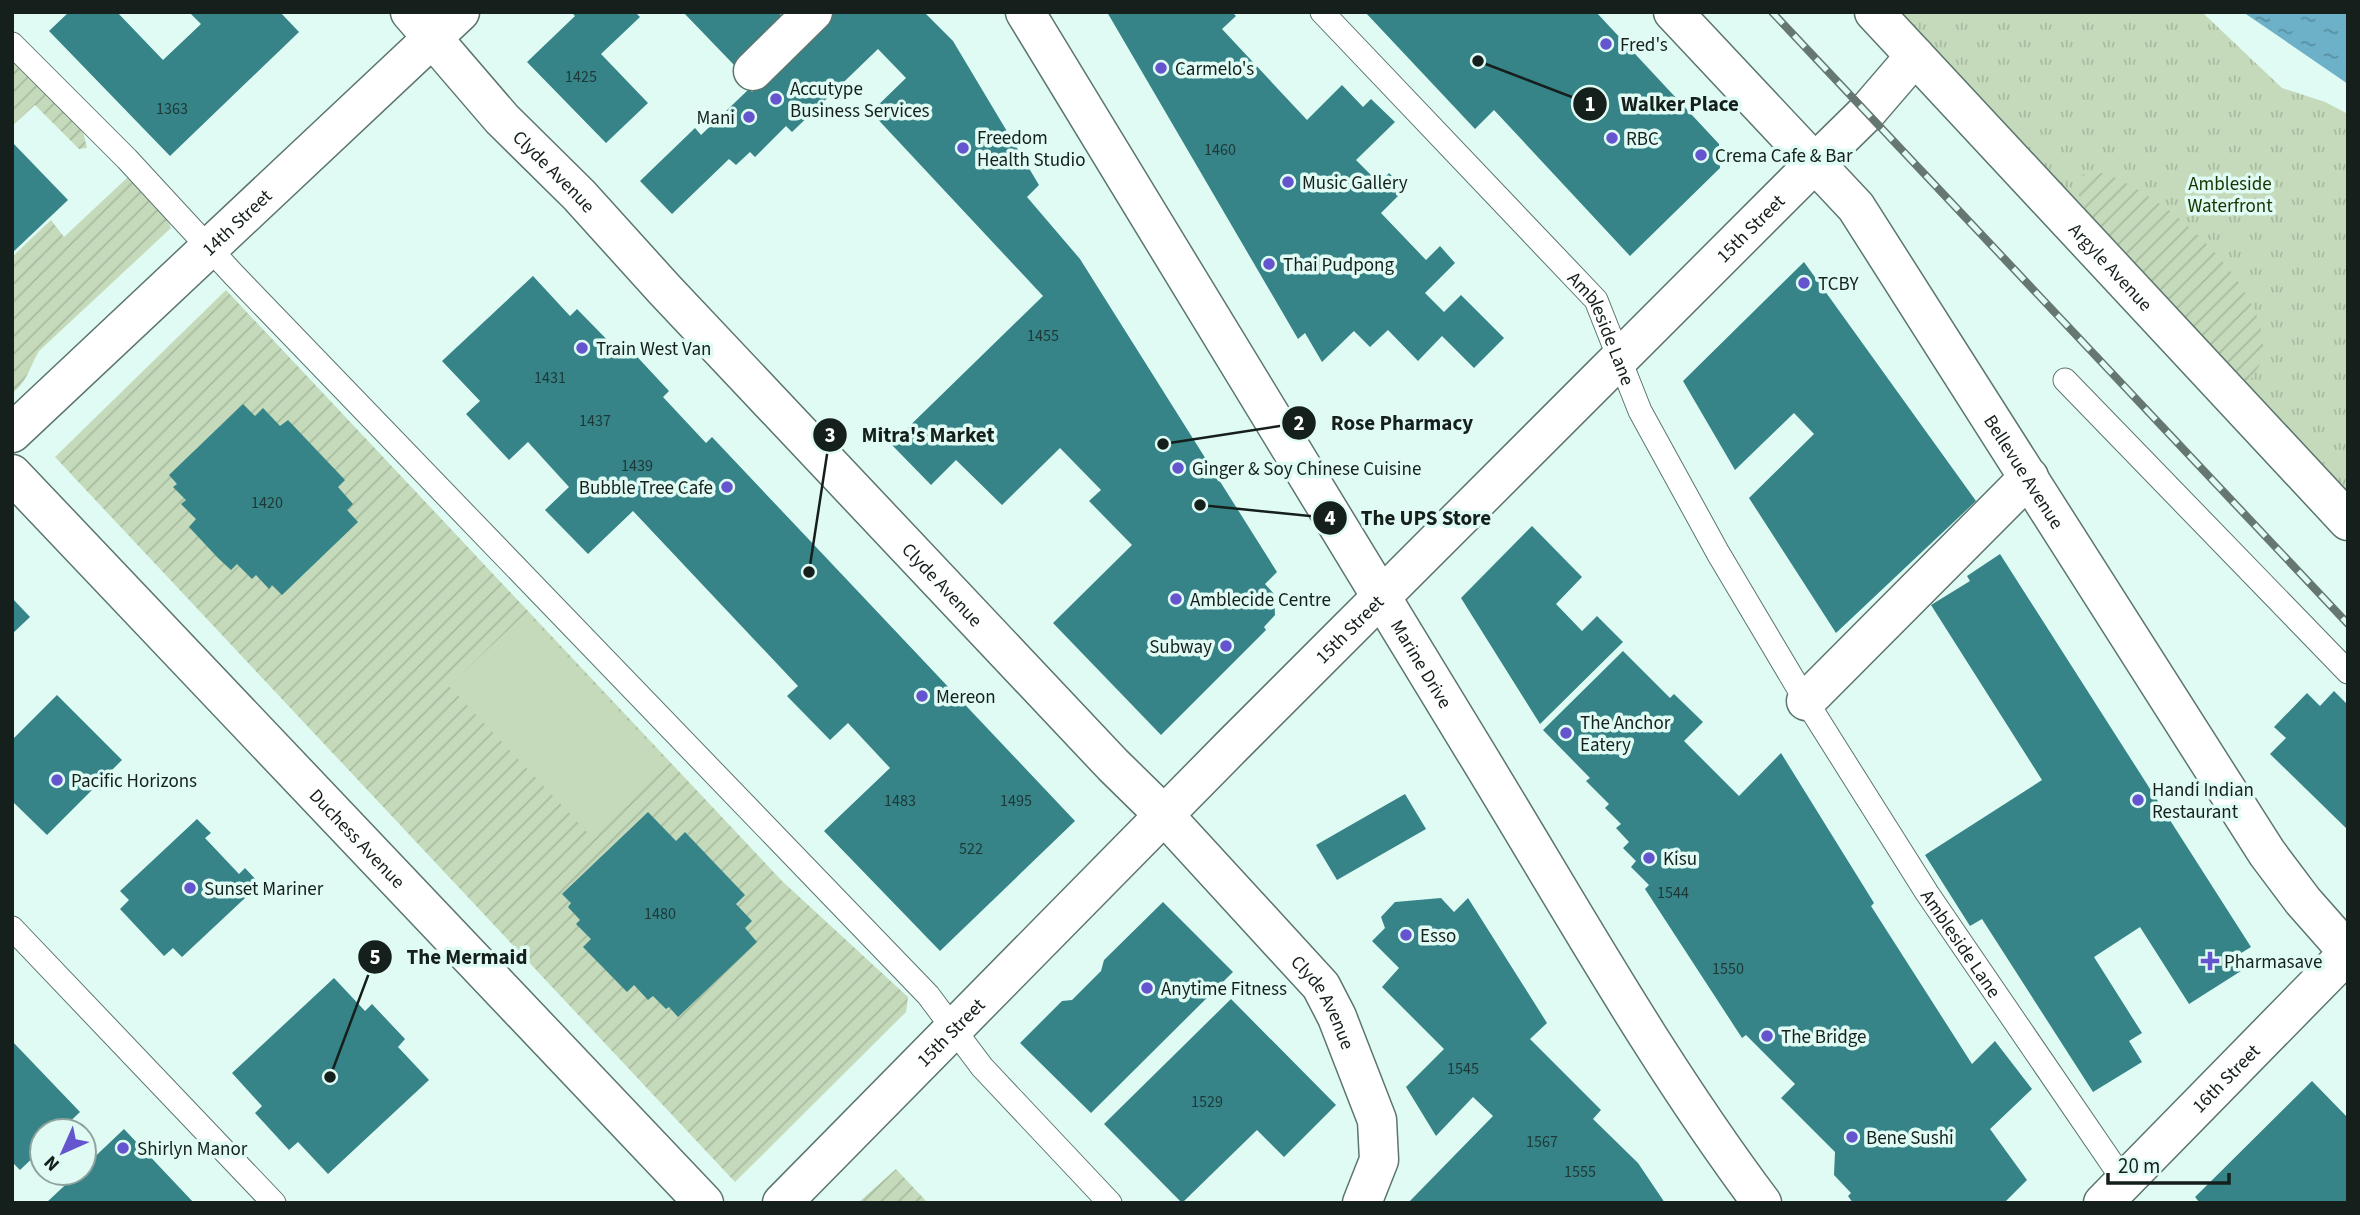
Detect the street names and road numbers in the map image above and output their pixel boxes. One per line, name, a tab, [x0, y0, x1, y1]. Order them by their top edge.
street label: Clyde Avenue	[506, 125, 601, 219]
street label: 14th Street	[196, 183, 279, 263]
street label: 15th Street	[1711, 188, 1792, 269]
street label: Argyle Avenue	[2062, 217, 2158, 318]
street label: Ambleside Lane	[1561, 266, 1641, 390]
street label: Bellevue Avenue	[1977, 410, 2070, 535]
street label: Clyde Avenue	[895, 537, 988, 634]
street label: 15th Street	[1310, 589, 1391, 670]
street label: Marine Drive	[1383, 615, 1458, 714]
street label: Duchess Avenue	[302, 783, 411, 895]
street label: Ambleside Lane	[1913, 885, 2007, 1004]
street label: Clyde Avenue	[1284, 950, 1360, 1054]
street label: 15th Street	[911, 992, 992, 1074]
street label: 16th Street	[2186, 1038, 2267, 1120]

